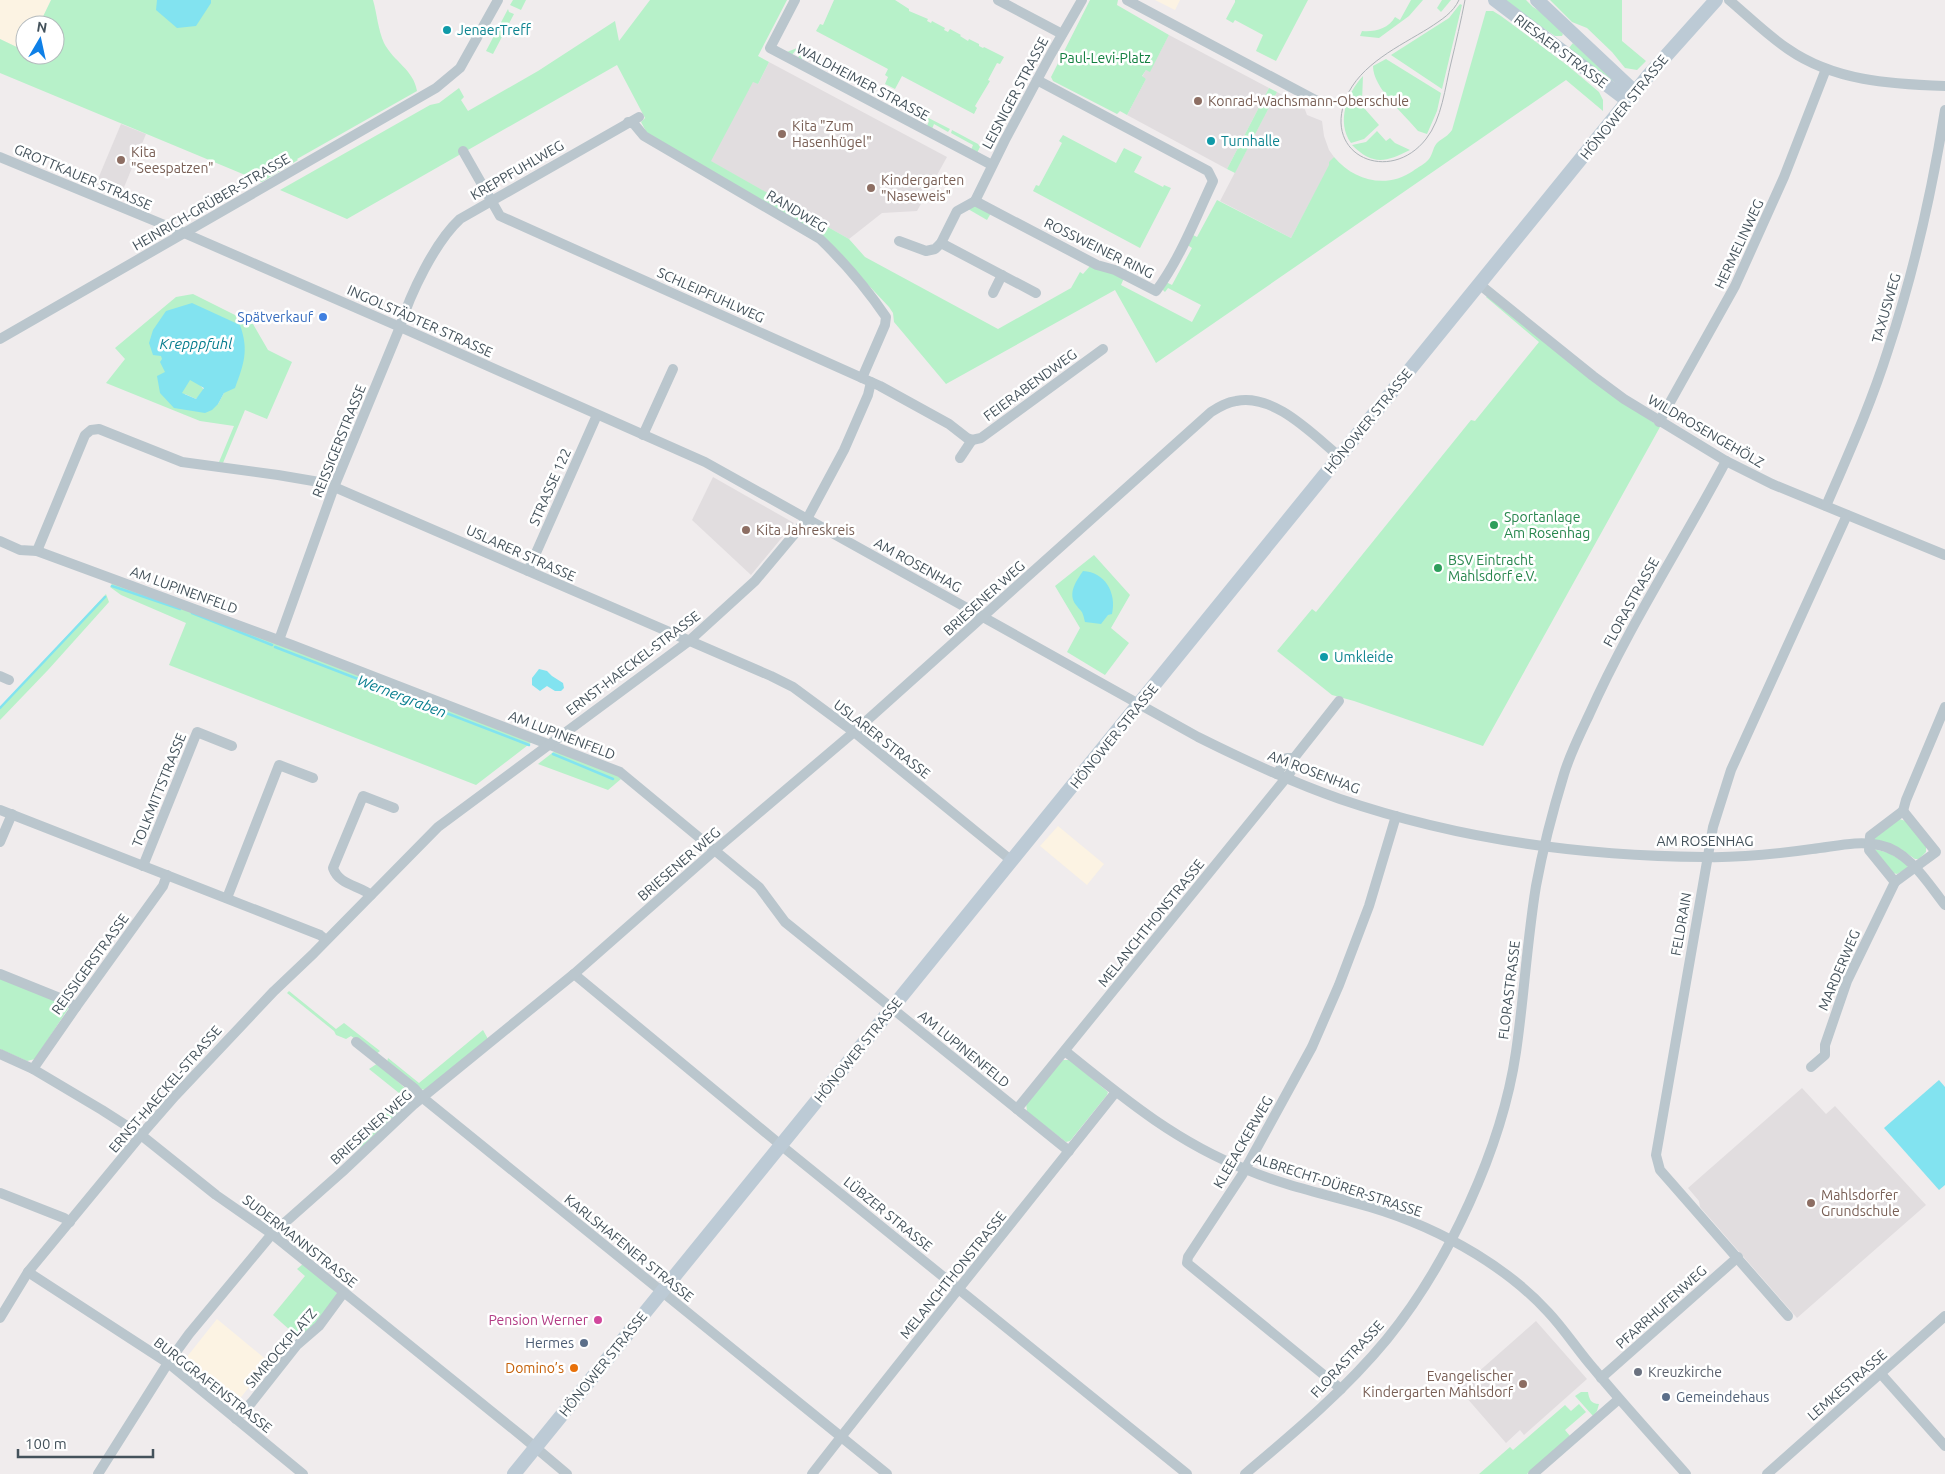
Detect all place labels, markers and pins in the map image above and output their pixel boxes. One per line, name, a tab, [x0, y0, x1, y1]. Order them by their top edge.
place label: JenaerTreff	[457, 22, 531, 38]
marker: JenaerTreff	[441, 24, 453, 36]
place label: Konrad-Wachsmann-Oberschule	[1208, 93, 1409, 109]
marker: Konrad-Wachsmann-Oberschule	[1192, 95, 1204, 107]
place label: Kita "Zum Hasenhügel"	[792, 118, 872, 150]
marker: Kita "Zum Hasenhügel"	[776, 128, 788, 140]
place label: Turnhalle	[1221, 133, 1280, 149]
marker: Turnhalle	[1205, 135, 1217, 147]
place label: Kita "Seespatzen"	[131, 144, 214, 176]
marker: Kita "Seespatzen"	[115, 154, 127, 166]
place label: Kindergarten "Naseweis"	[881, 172, 964, 204]
marker: Kindergarten "Naseweis"	[865, 182, 877, 194]
place label: Spätverkauf	[237, 309, 314, 325]
marker: Spätverkauf	[317, 311, 329, 323]
place label: Sportanlage Am Rosenhag	[1504, 509, 1590, 541]
marker: Sportanlage Am Rosenhag	[1488, 519, 1500, 531]
place label: Kita Jahreskreis	[756, 522, 855, 538]
marker: Kita Jahreskreis	[740, 524, 752, 536]
place label: BSV Eintracht Mahlsdorf e.V.	[1448, 552, 1537, 584]
marker: BSV Eintracht Mahlsdorf e.V.	[1432, 562, 1444, 574]
place label: Umkleide	[1334, 649, 1393, 665]
marker: Umkleide	[1318, 651, 1330, 663]
place label: Mahlsdorfer Grundschule	[1821, 1187, 1900, 1219]
marker: Mahlsdorfer Grundschule	[1805, 1197, 1817, 1209]
place label: Pension Werner	[489, 1312, 589, 1328]
marker: Pension Werner	[592, 1314, 604, 1326]
place label: Hermes	[525, 1335, 574, 1351]
marker: Hermes	[578, 1337, 590, 1349]
place label: Domino’s	[505, 1360, 564, 1376]
marker: Domino’s	[568, 1362, 580, 1374]
place label: Kreuzkirche	[1648, 1364, 1722, 1380]
marker: Kreuzkirche	[1632, 1366, 1644, 1378]
place label: Evangelischer Kindergarten Mahlsdorf	[1363, 1368, 1514, 1400]
marker: Evangelischer Kindergarten Mahlsdorf	[1517, 1378, 1529, 1390]
place label: Gemeindehaus	[1676, 1389, 1769, 1405]
marker: Gemeindehaus	[1660, 1391, 1672, 1403]

